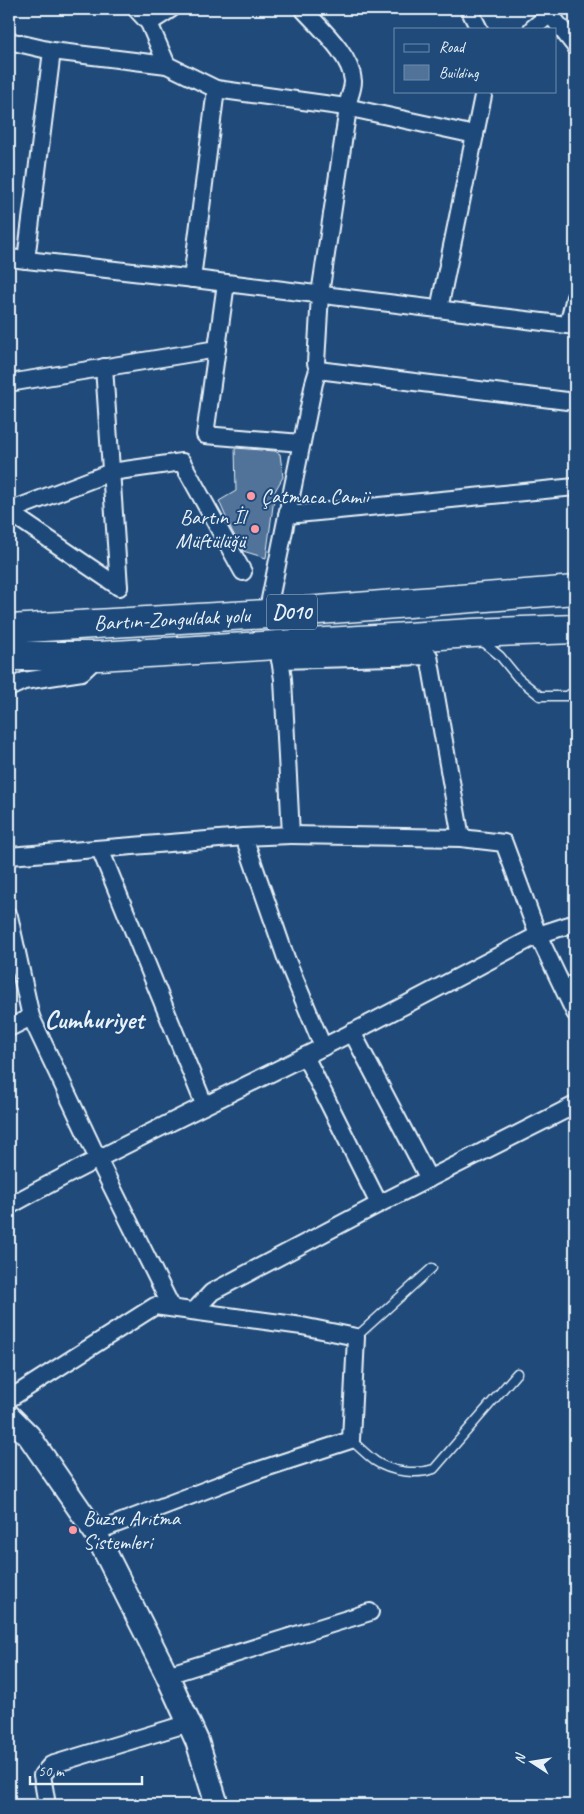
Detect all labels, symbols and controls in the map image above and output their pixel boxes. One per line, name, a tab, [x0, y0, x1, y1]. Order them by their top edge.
legend	[394, 28, 556, 92]
text: Road	[439, 38, 466, 57]
text: Building	[439, 64, 479, 83]
place label: Çatmaca Camii	[261, 483, 372, 509]
marker: Çatmaca Camii	[245, 490, 257, 502]
place label: Bartın İl Müftülüğü	[176, 504, 248, 554]
marker: Bartın İl Müftülüğü	[249, 523, 261, 535]
road number: D010	[267, 594, 317, 630]
street label: Bartın-Zonguldak yolu	[93, 602, 252, 636]
district label: Cumhuriyet	[44, 1003, 147, 1036]
place label: Buzsu Arıtma Sistemleri	[83, 1505, 182, 1555]
marker: Buzsu Arıtma Sistemleri	[67, 1524, 79, 1536]
north arrow	[506, 1736, 556, 1786]
text: N	[511, 1751, 529, 1765]
scale bar	[30, 1754, 142, 1786]
text: 50 m	[38, 1762, 65, 1781]

